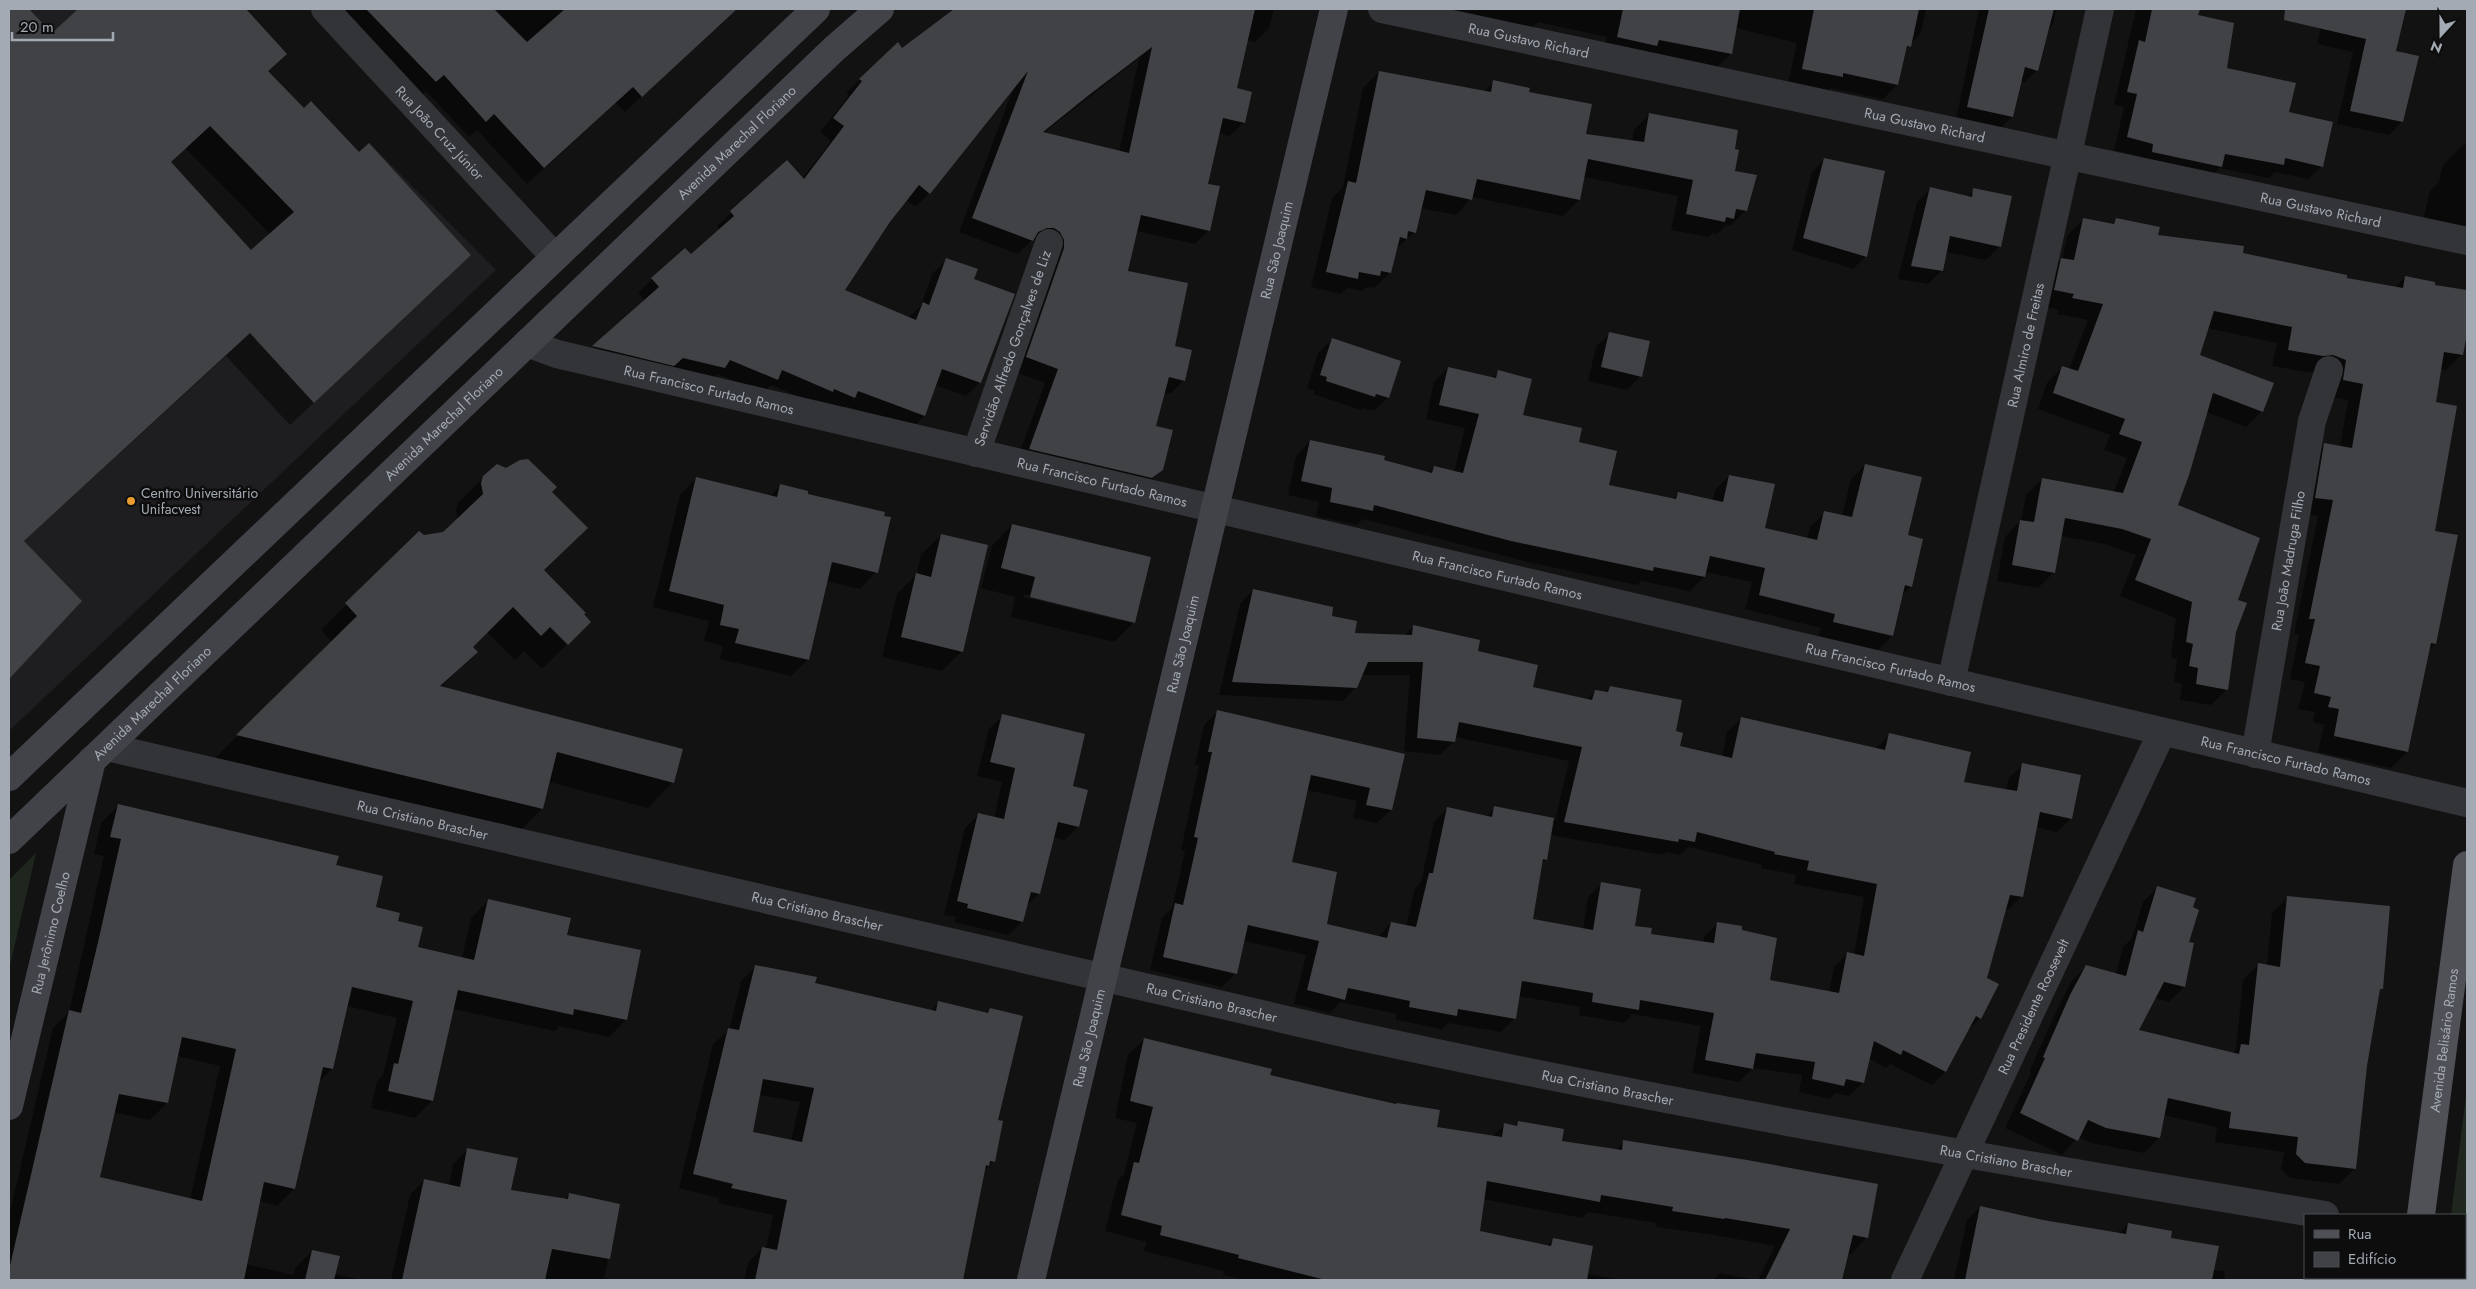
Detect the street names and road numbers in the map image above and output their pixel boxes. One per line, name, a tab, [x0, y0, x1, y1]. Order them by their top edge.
street label: Rua Gustavo Richard	[1466, 18, 1591, 63]
street label: Avenida Marechal Floriano	[673, 80, 801, 204]
street label: Rua João Cruz Júnior	[391, 81, 489, 185]
street label: Rua Gustavo Richard	[1863, 102, 1987, 148]
street label: Rua Gustavo Richard	[2259, 187, 2383, 232]
street label: Rua São Joaquim	[1255, 199, 1298, 301]
street label: Servidão Alfredo Gonçalves de Liz	[969, 247, 1056, 449]
street label: Rua Almiro de Freitas	[2002, 281, 2049, 409]
street label: Rua Francisco Furtado Ramos	[622, 360, 796, 419]
street label: Avenida Marechal Floriano	[380, 361, 508, 485]
street label: Rua Francisco Furtado Ramos	[1015, 453, 1190, 512]
street label: Rua João Madruga Filho	[2266, 489, 2310, 632]
street label: Rua Francisco Furtado Ramos	[1410, 545, 1585, 605]
street label: Rua São Joaquim	[1161, 593, 1204, 695]
street label: Rua Francisco Furtado Ramos	[1804, 638, 1978, 697]
street label: Avenida Marechal Floriano	[88, 641, 216, 765]
street label: Rua Francisco Furtado Ramos	[2199, 731, 2373, 790]
street label: Rua Cristiano Brascher	[355, 795, 490, 845]
street label: Rua Jerônimo Coelho	[26, 869, 75, 996]
street label: Rua Cristiano Brascher	[750, 886, 885, 936]
street label: Rua Presidente Roosevelt	[1993, 935, 2074, 1078]
street label: Avenida Belisário Ramos	[2425, 967, 2463, 1114]
street label: Rua Cristiano Brascher	[1144, 978, 1279, 1027]
street label: Rua São Joaquim	[1067, 987, 1110, 1089]
street label: Rua Cristiano Brascher	[1540, 1065, 1676, 1110]
street label: Rua Cristiano Brascher	[1938, 1140, 2074, 1182]

